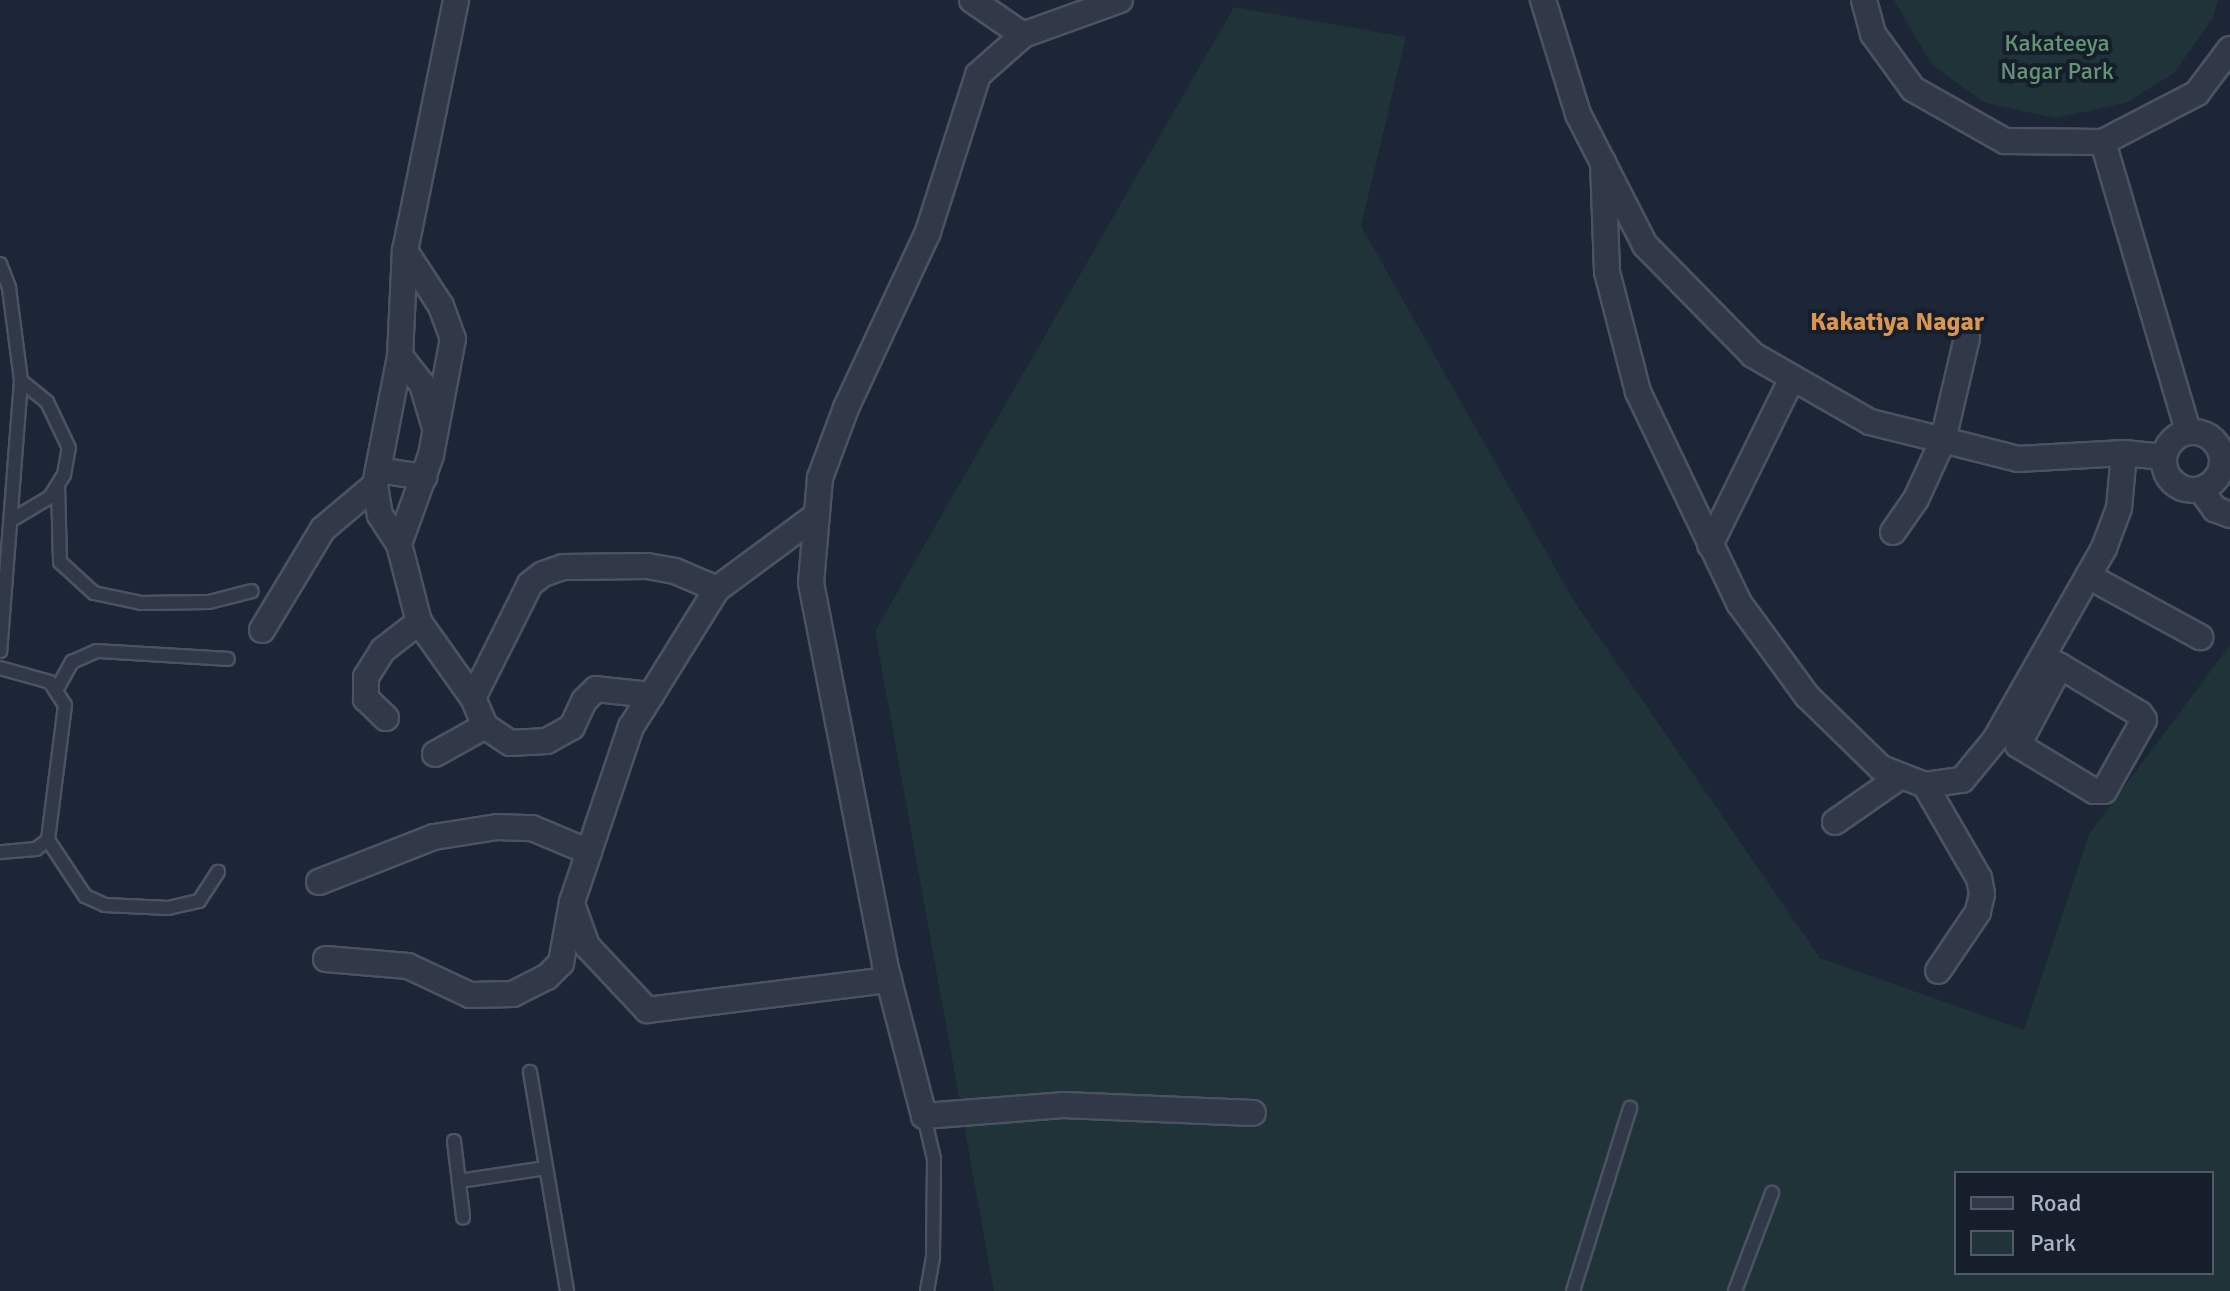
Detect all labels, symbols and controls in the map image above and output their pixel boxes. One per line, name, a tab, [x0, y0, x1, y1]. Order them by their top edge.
park label: Kakateeya Nagar Park	[2000, 30, 2114, 86]
district label: Kakatiya Nagar	[1810, 307, 1984, 339]
legend	[1954, 1171, 2214, 1275]
text: Road	[2030, 1188, 2081, 1218]
text: Park	[2030, 1228, 2076, 1258]

